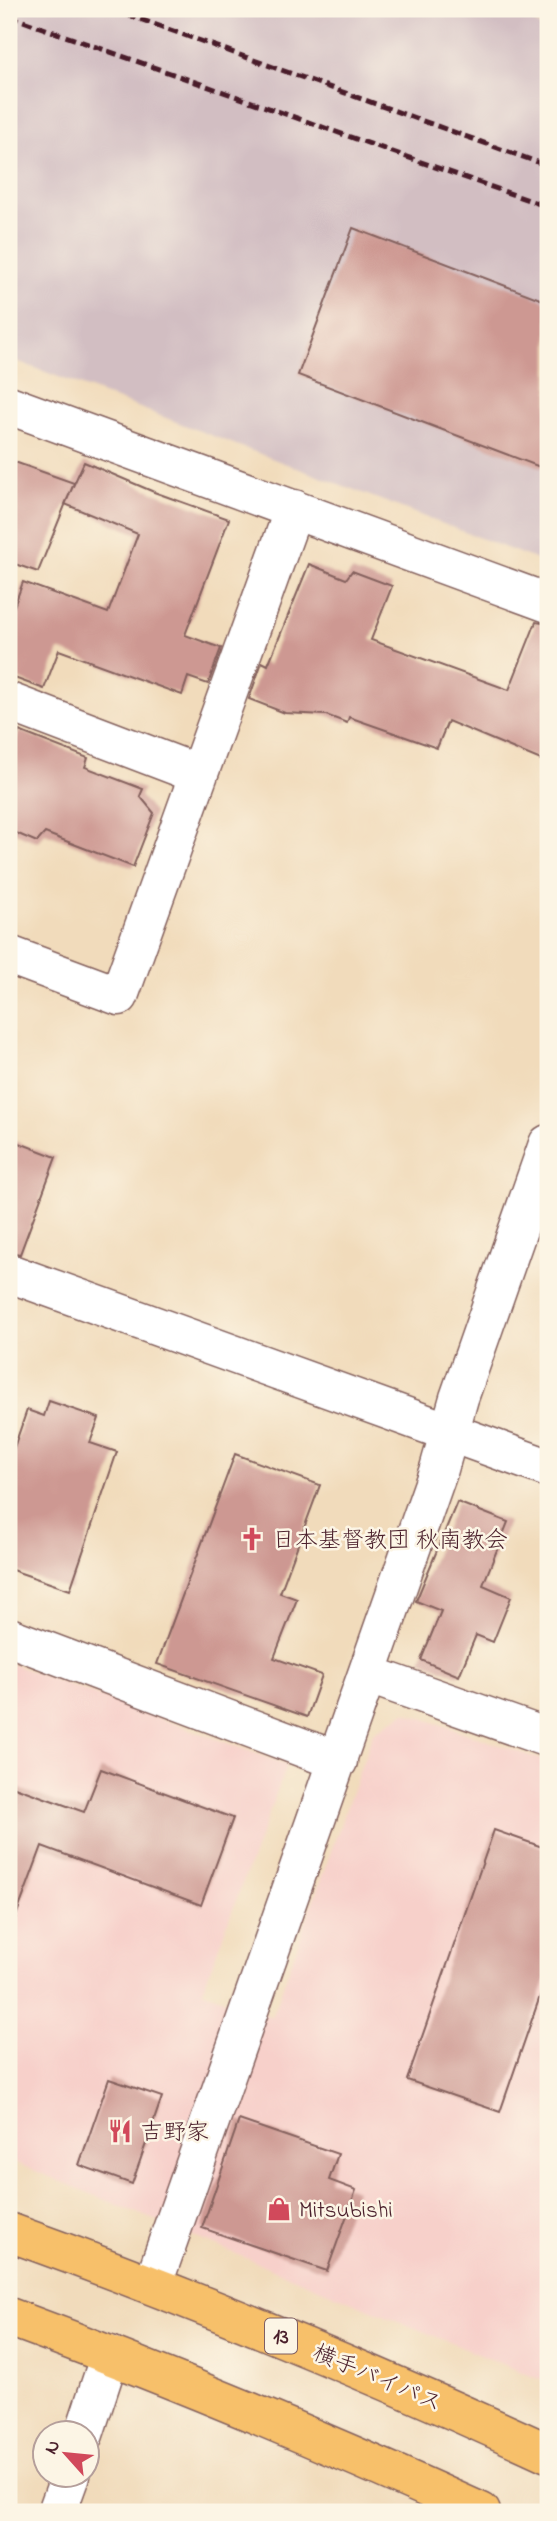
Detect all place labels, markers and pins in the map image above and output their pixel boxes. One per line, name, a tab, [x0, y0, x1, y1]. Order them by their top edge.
church icon: 日本基督教団 秋南教会	[238, 1525, 266, 1553]
place label: 日本基督教団 秋南教会	[272, 1525, 508, 1558]
restaurant icon: 吉野家	[106, 2117, 134, 2145]
place label: 吉野家	[140, 2117, 209, 2150]
shop icon: Mitsubishi	[265, 2195, 293, 2223]
place label: Mitsubishi	[299, 2195, 393, 2228]

